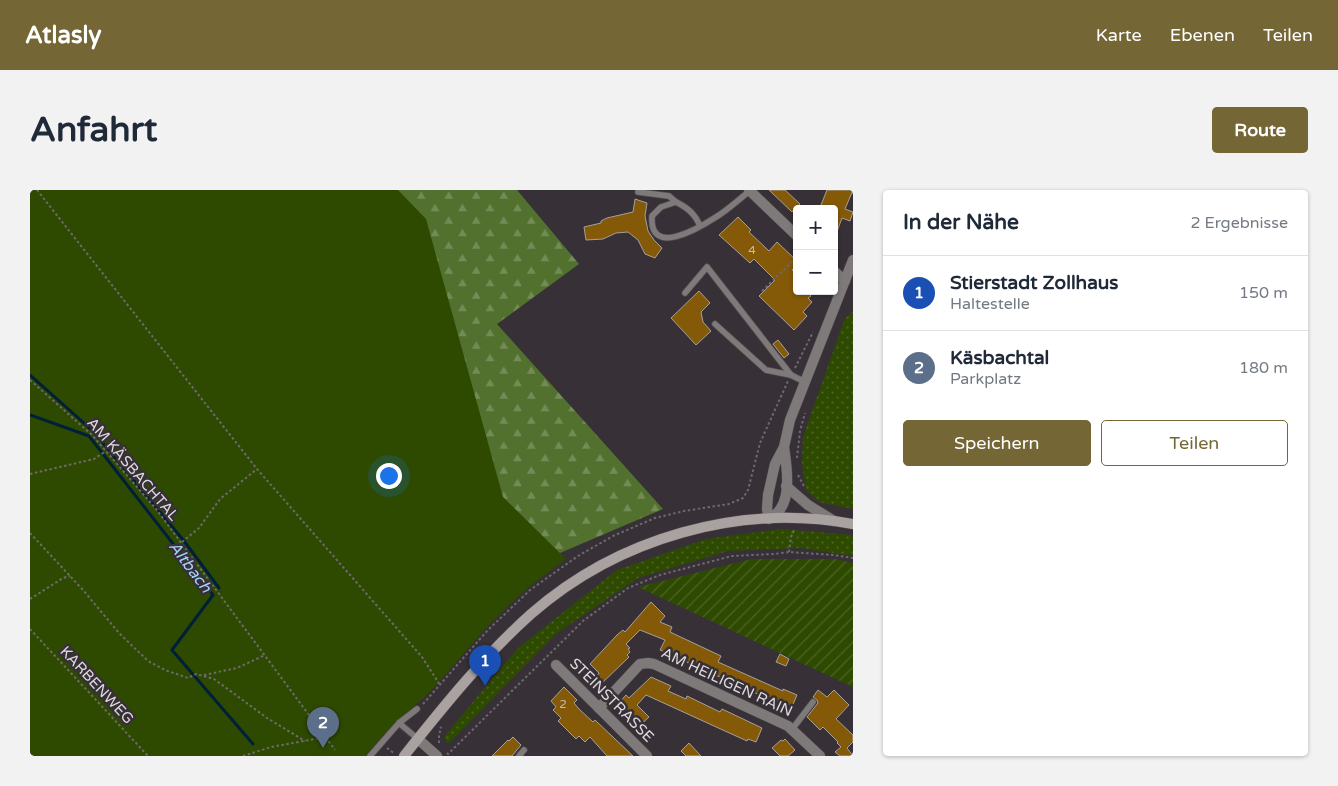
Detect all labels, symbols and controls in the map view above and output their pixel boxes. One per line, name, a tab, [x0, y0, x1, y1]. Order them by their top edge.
text: Atlasly	[25, 21, 101, 50]
text: Karte	[1096, 24, 1142, 46]
text: Ebenen	[1170, 24, 1235, 46]
text: Teilen	[1263, 24, 1313, 46]
button: Route	[1212, 107, 1308, 153]
text: Anfahrt	[30, 109, 157, 151]
map controls	[793, 205, 838, 295]
button: +	[793, 205, 838, 250]
text: In der Nähe	[903, 210, 1019, 235]
text: 2 Ergebnisse	[1190, 213, 1288, 233]
house number: 4	[748, 243, 756, 257]
button: −	[793, 250, 838, 295]
text: Stierstadt Zollhaus	[950, 272, 1118, 294]
text: 1	[914, 283, 924, 303]
text: 150 m	[1239, 283, 1288, 303]
text: Haltestelle	[950, 294, 1030, 314]
text: Käsbachtal	[950, 347, 1049, 369]
text: 2	[914, 358, 924, 378]
text: 180 m	[1239, 358, 1288, 378]
text: Parkplatz	[950, 369, 1021, 389]
street label: AM KÄSBACHTAL	[83, 414, 183, 525]
button: Speichern	[903, 420, 1091, 466]
button: Teilen	[1101, 420, 1288, 466]
your location	[376, 463, 402, 489]
water label: Altbach	[164, 537, 217, 598]
street label: KARBENWEG	[56, 642, 138, 728]
street label: AM HEILIGEN RAIN	[659, 644, 795, 720]
pin: 1	[469, 645, 501, 686]
street label: STEINSTRASSE	[566, 654, 658, 746]
house number: 2	[559, 697, 567, 711]
pin: 2	[307, 707, 339, 748]

